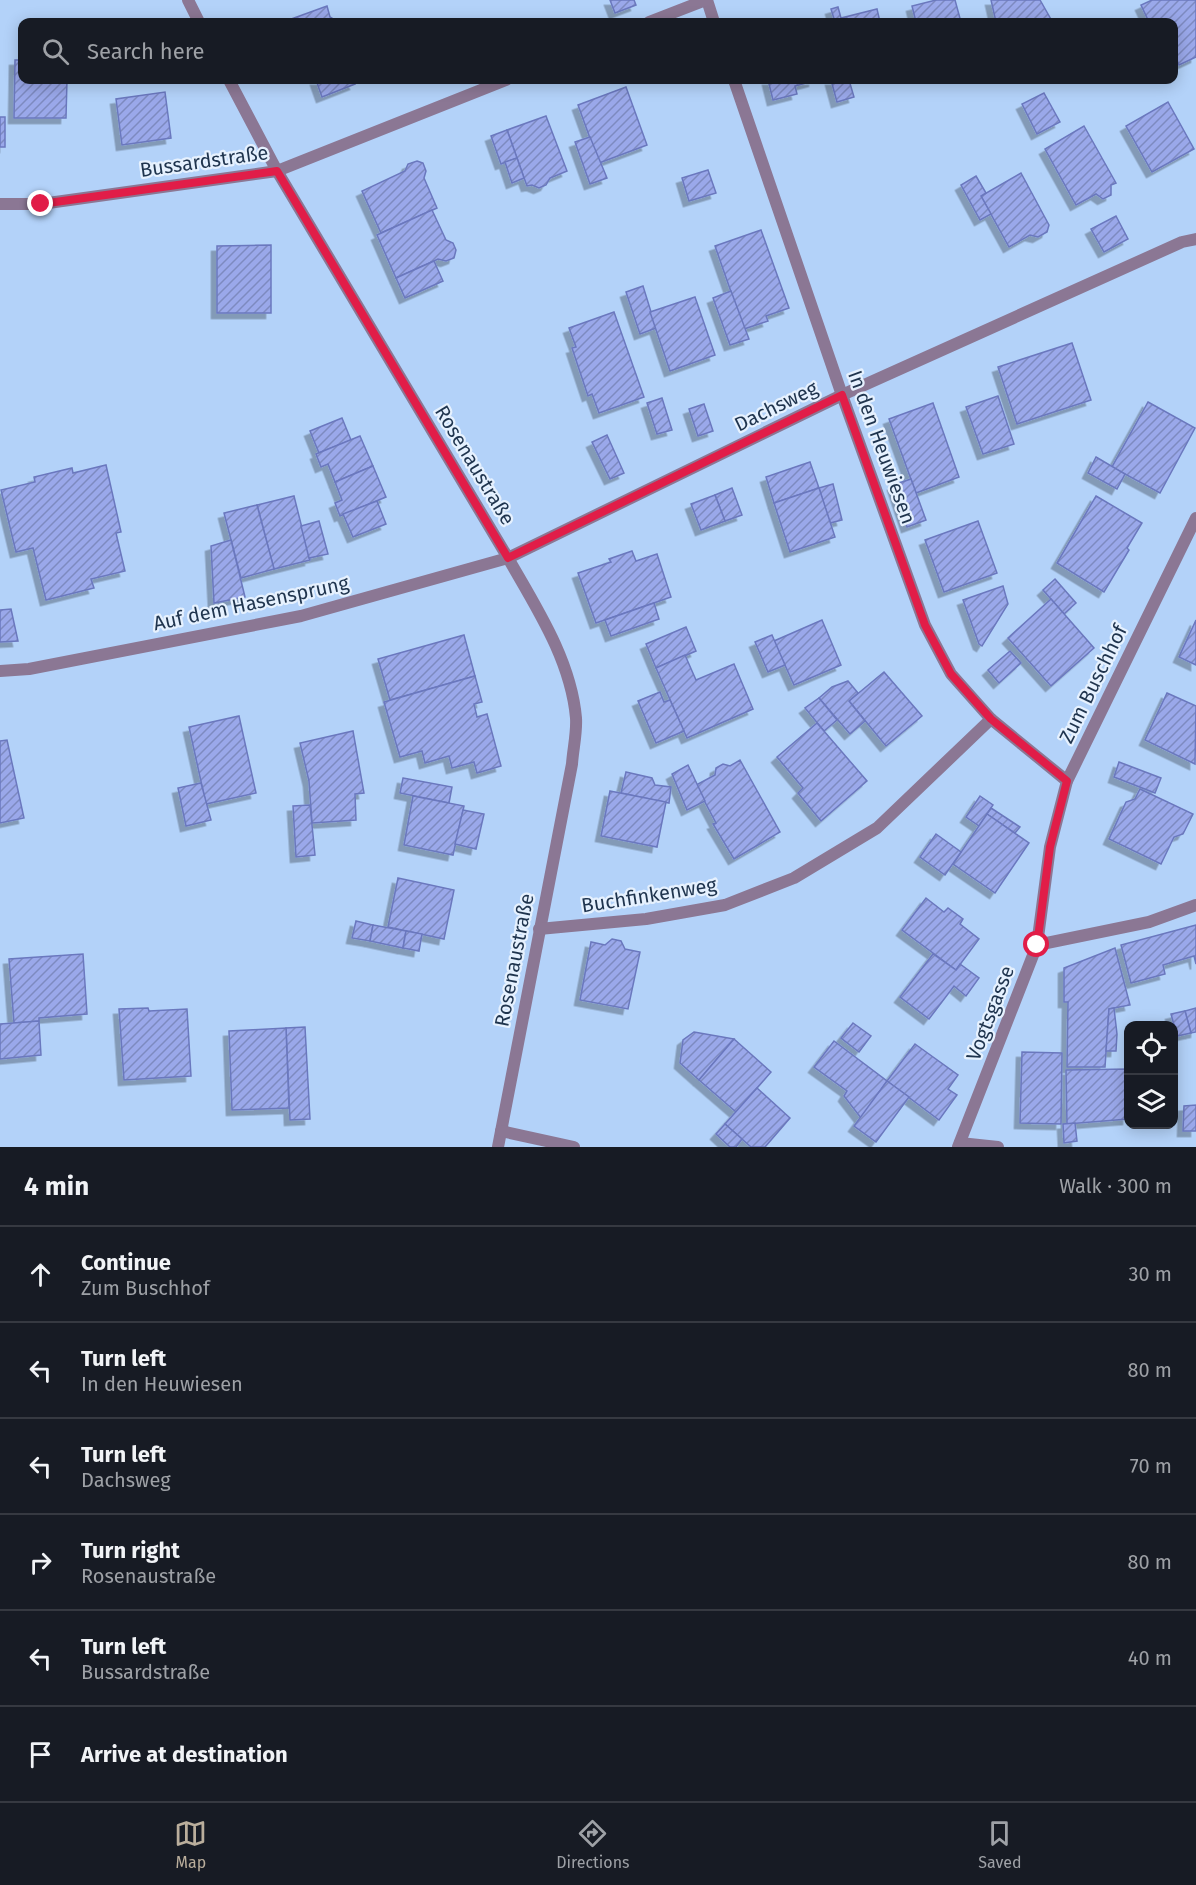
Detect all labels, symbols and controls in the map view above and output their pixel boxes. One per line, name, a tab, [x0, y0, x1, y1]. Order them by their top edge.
search box	[18, 18, 1178, 84]
icon: search	[39, 35, 72, 68]
text: Search here	[87, 38, 205, 65]
street label: Bussardstraße	[138, 140, 270, 182]
route end	[27, 190, 53, 216]
street label: In den Heuwiesen	[843, 367, 921, 527]
street label: Dachsweg	[730, 375, 822, 436]
street label: Rosenaustraße	[430, 401, 520, 529]
street label: Auf dem Hasensprung	[151, 570, 352, 635]
street label: Zum Buschhof	[1054, 620, 1133, 747]
street label: Buchfinkenweg	[580, 872, 719, 918]
street label: Rosenaustraße	[489, 891, 539, 1029]
route start	[1023, 931, 1049, 957]
street label: Vogtsgasse	[961, 962, 1019, 1064]
map controls	[1124, 1021, 1178, 1129]
button: locate	[1124, 1021, 1178, 1075]
button: layers	[1124, 1075, 1178, 1129]
text: 4 min	[24, 1171, 89, 1202]
text: Walk · 300 m	[1059, 1174, 1172, 1198]
text: Continue	[81, 1249, 171, 1276]
icon: ahead	[24, 1258, 57, 1291]
text: 30 m	[1128, 1262, 1172, 1286]
text: Zum Buschhof	[81, 1276, 210, 1300]
text: Turn left	[81, 1345, 166, 1372]
icon: left	[24, 1354, 57, 1387]
text: 80 m	[1127, 1358, 1172, 1382]
text: In den Heuwiesen	[81, 1372, 243, 1396]
text: Turn left	[81, 1441, 166, 1468]
icon: left	[24, 1450, 57, 1483]
text: 70 m	[1130, 1454, 1172, 1478]
text: Dachsweg	[81, 1468, 171, 1492]
text: Turn right	[81, 1537, 180, 1564]
icon: right	[24, 1546, 57, 1579]
text: 80 m	[1127, 1550, 1172, 1574]
text: Rosenaustraße	[81, 1564, 216, 1588]
text: Turn left	[81, 1633, 166, 1660]
icon: left	[24, 1642, 57, 1675]
text: 40 m	[1128, 1646, 1172, 1670]
text: Bussardstraße	[81, 1660, 210, 1684]
icon: arrive	[24, 1738, 57, 1771]
text: Arrive at destination	[81, 1741, 288, 1768]
tab: Map	[174, 1817, 207, 1872]
tab: Directions	[556, 1817, 630, 1872]
tab: Saved	[978, 1817, 1022, 1872]

